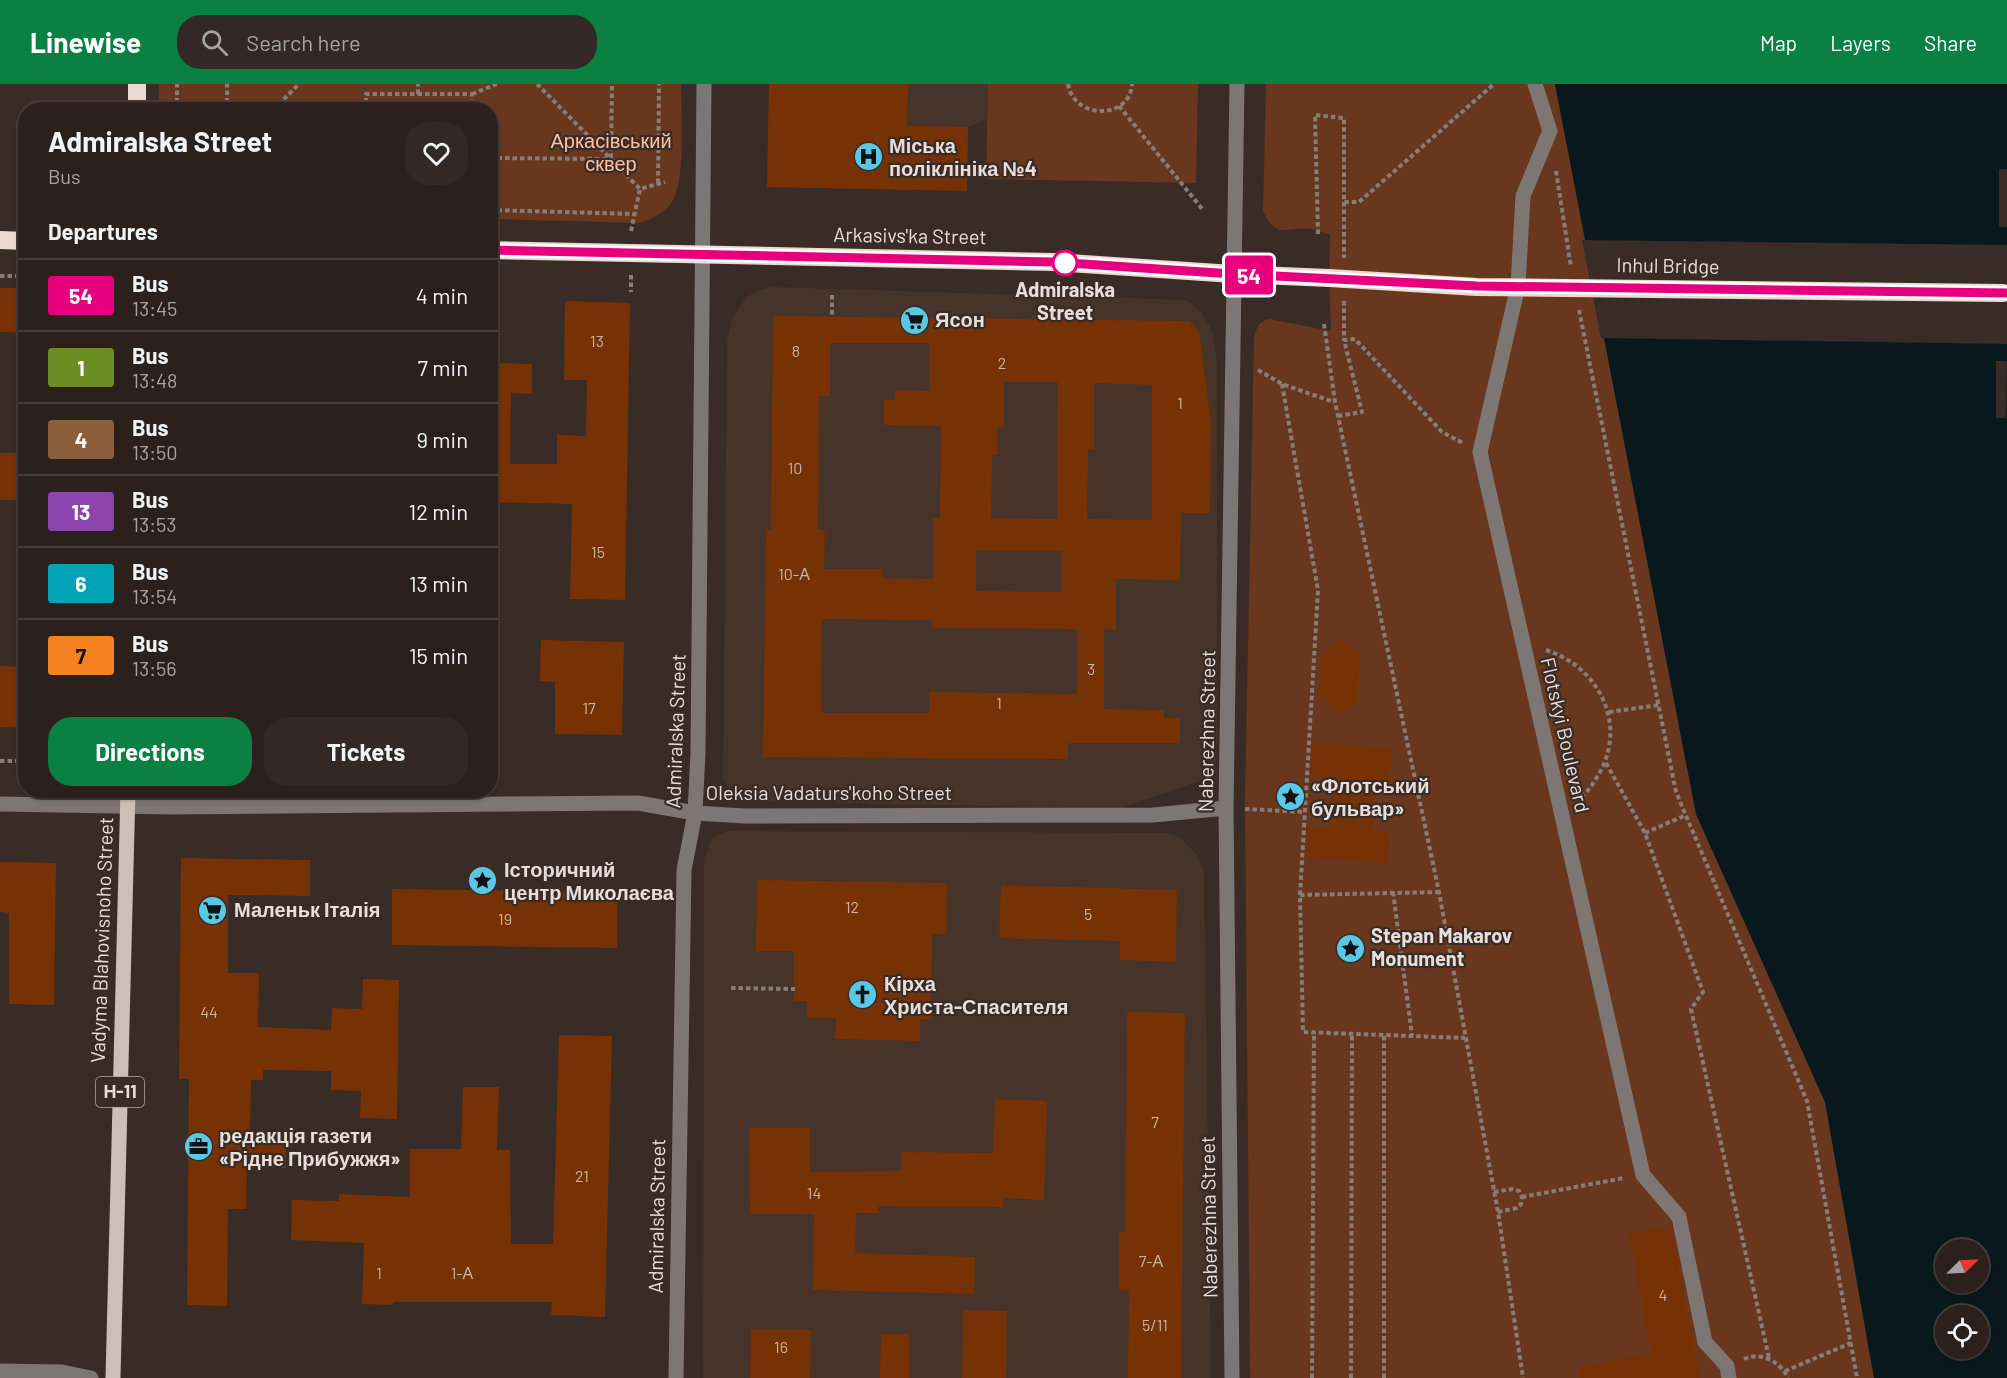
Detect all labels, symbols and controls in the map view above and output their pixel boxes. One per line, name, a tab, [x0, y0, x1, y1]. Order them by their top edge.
search box	[177, 15, 597, 69]
text: Linewise	[30, 25, 141, 59]
icon: search	[198, 26, 231, 59]
text: Search here	[246, 29, 361, 55]
text: Map	[1760, 30, 1797, 55]
text: Layers	[1830, 30, 1891, 55]
text: Share	[1924, 30, 1977, 55]
button: heart	[405, 122, 468, 185]
text: Admiralska Street	[48, 124, 272, 158]
park label: Аркасівський сквер	[550, 128, 672, 175]
place label: Міська поліклініка №4	[889, 133, 1037, 180]
hospital icon: Міська поліклініка №4	[852, 141, 884, 173]
text: Bus	[48, 164, 81, 188]
text: Departures	[48, 218, 158, 244]
street label: Arkasivs'ka Street	[833, 222, 987, 248]
marker: Admiralska Street	[1052, 250, 1078, 276]
street label: Inhul Bridge	[1616, 252, 1720, 278]
line badge: 54	[1222, 256, 1276, 294]
text: 54	[1237, 263, 1261, 288]
text: Bus	[132, 270, 169, 296]
place label: Admiralska Street	[1015, 277, 1115, 324]
text: 4 min	[416, 282, 468, 308]
text: 54	[69, 283, 93, 308]
text: 13:45	[132, 296, 177, 320]
supermarket icon: Ясон	[898, 304, 930, 336]
place label: Ясон	[935, 307, 985, 331]
house number: 13	[590, 331, 604, 350]
house number: 8	[792, 341, 800, 360]
text: Bus	[132, 342, 169, 368]
house number: 2	[998, 353, 1006, 372]
text: 7 min	[418, 354, 468, 380]
text: 1	[77, 355, 85, 380]
text: 13:48	[132, 368, 178, 392]
house number: 1	[1177, 393, 1183, 412]
text: Bus	[132, 414, 169, 440]
text: 9 min	[416, 426, 468, 452]
text: 4	[75, 427, 87, 452]
text: 13:50	[132, 440, 178, 464]
house number: 10	[788, 458, 802, 477]
text: Bus	[132, 486, 169, 512]
text: 12 min	[408, 498, 468, 524]
text: 13	[72, 499, 90, 524]
text: 13:53	[132, 512, 177, 536]
house number: 15	[591, 542, 605, 561]
text: Bus	[132, 558, 169, 584]
house number: 10-А	[778, 564, 810, 583]
text: 13 min	[409, 570, 468, 596]
text: 6	[75, 571, 87, 596]
text: 13:54	[132, 584, 177, 608]
text: Bus	[132, 630, 169, 656]
text: 15 min	[409, 642, 468, 668]
text: 7	[76, 643, 86, 668]
street label: Naberezhna Street	[1193, 650, 1219, 812]
street label: Admiralska Street	[660, 653, 690, 809]
street label: Flotskyi Boulevard	[1536, 655, 1596, 815]
text: 13:56	[132, 656, 177, 680]
house number: 3	[1087, 659, 1095, 678]
house number: 1	[996, 693, 1002, 712]
house number: 17	[582, 698, 596, 717]
button: Directions	[48, 717, 252, 786]
button: Tickets	[264, 717, 468, 786]
place label: «Флотський бульвар»	[1311, 773, 1429, 820]
street label: Oleksia Vadaturs'koho Street	[706, 780, 952, 804]
place icon: «Флотський бульвар»	[1274, 781, 1306, 813]
street label: Vadyma Blahovisnoho Street	[85, 816, 117, 1063]
place label: Історичний центр Миколаєва	[504, 857, 675, 904]
place icon: Історичний центр Миколаєва	[467, 865, 499, 897]
supermarket icon: Маленьк Італія	[197, 894, 229, 926]
place label: Маленьк Італія	[234, 897, 380, 921]
house number: 12	[845, 897, 859, 916]
house number: 5	[1084, 904, 1092, 923]
house number: 19	[498, 909, 512, 928]
place label: Stepan Makarov Monument	[1371, 923, 1512, 970]
place icon: Stepan Makarov Monument	[1334, 932, 1366, 964]
place label: Кірха Христа-Спасителя	[884, 971, 1068, 1018]
church icon: Кірха Христа-Спасителя	[847, 979, 879, 1011]
house number: 44	[200, 1002, 218, 1021]
road number: Н-11	[96, 1077, 144, 1107]
house number: 7	[1151, 1112, 1159, 1131]
place label: редакція газети «Рідне Прибужжя»	[219, 1123, 401, 1170]
office icon: редакція газети «Рідне Прибужжя»	[182, 1131, 214, 1163]
street label: Naberezhna Street	[1195, 1136, 1221, 1298]
street label: Admiralska Street	[643, 1138, 669, 1294]
house number: 21	[575, 1166, 589, 1185]
house number: 14	[807, 1183, 821, 1202]
north arrow	[1935, 1239, 1989, 1293]
map controls	[1935, 1239, 1989, 1359]
house number: 7-А	[1139, 1251, 1164, 1270]
house number: 1	[376, 1263, 382, 1282]
house number: 1-А	[451, 1263, 474, 1282]
house number: 4	[1659, 1285, 1667, 1304]
button: locate	[1935, 1305, 1989, 1359]
house number: 5/11	[1142, 1315, 1168, 1334]
house number: 16	[774, 1337, 788, 1356]

